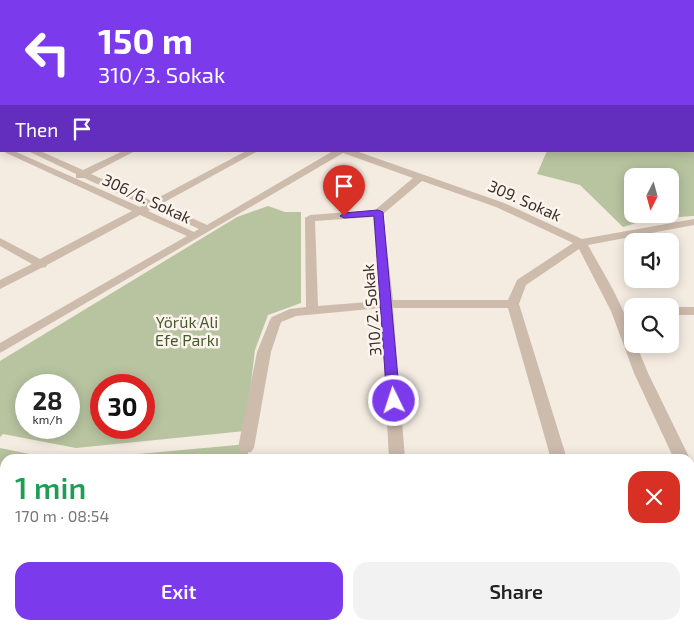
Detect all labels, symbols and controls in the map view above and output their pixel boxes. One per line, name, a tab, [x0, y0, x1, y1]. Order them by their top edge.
text: 150 m	[98, 19, 193, 61]
icon: left	[15, 20, 80, 85]
text: 310/3. Sokak	[98, 61, 225, 87]
icon: arrive	[68, 115, 96, 143]
text: Then	[15, 118, 58, 141]
pin	[323, 165, 365, 216]
north arrow	[624, 168, 679, 222]
map controls	[624, 168, 679, 353]
street label: 306/6. Sokak	[100, 169, 194, 227]
icon: arrive	[330, 172, 358, 200]
street label: 309. Sokak	[485, 175, 565, 225]
button: sound	[624, 233, 679, 288]
street label: 310/2. Sokak	[358, 263, 384, 357]
button: search	[624, 298, 679, 353]
park label: Yörük Ali Efe Parkı	[155, 312, 219, 349]
speed limit sign: 30	[90, 374, 155, 439]
position arrow	[367, 374, 419, 426]
text: 28	[32, 385, 63, 415]
text: km/h	[33, 412, 62, 426]
text: 1 min	[15, 469, 86, 505]
button: close	[628, 471, 680, 523]
text: 170 m · 08:54	[15, 506, 109, 525]
button: Exit	[15, 562, 343, 620]
button: Share	[353, 562, 680, 620]

